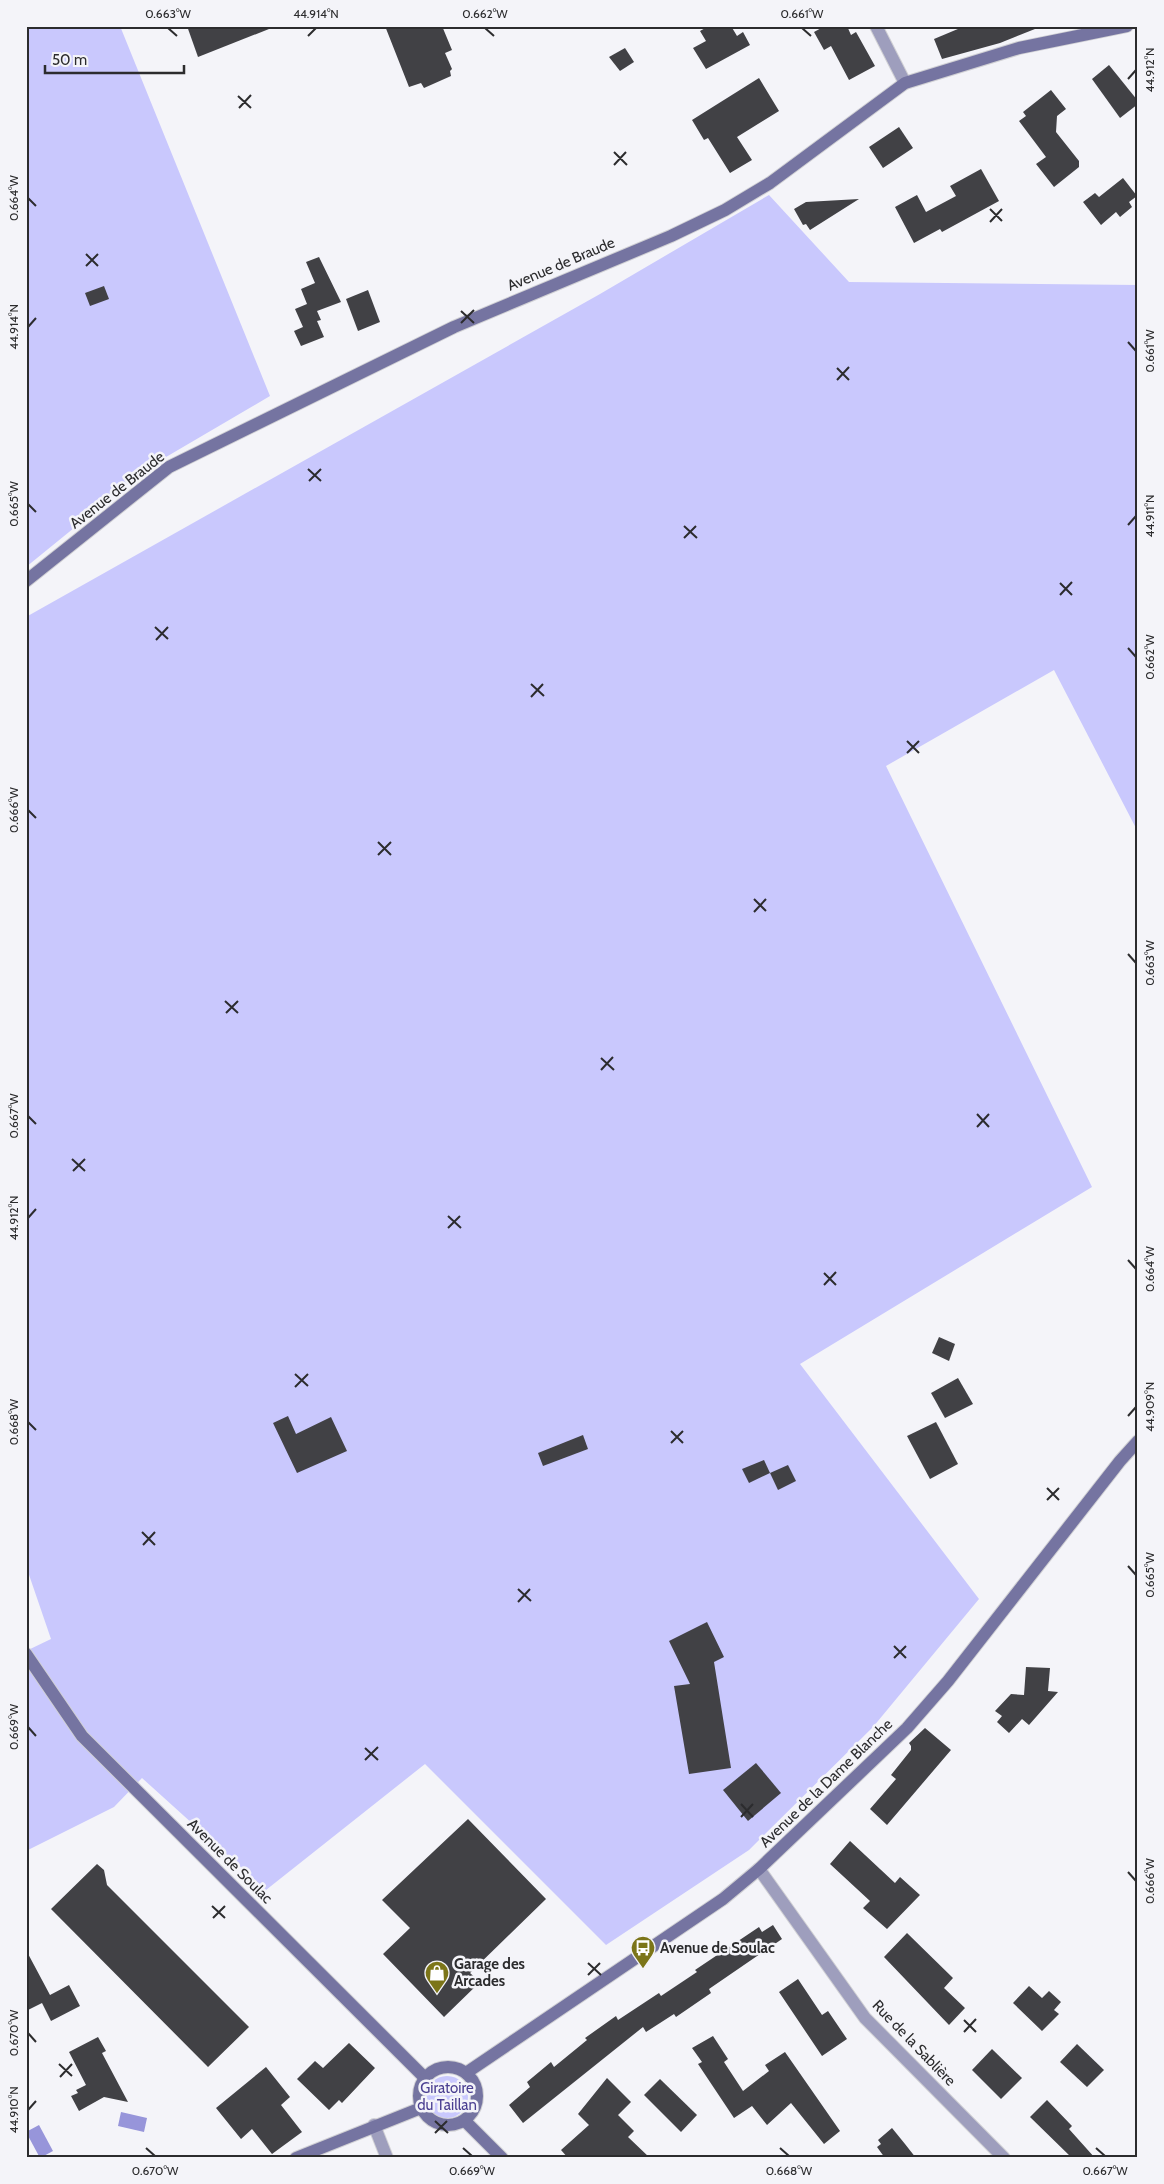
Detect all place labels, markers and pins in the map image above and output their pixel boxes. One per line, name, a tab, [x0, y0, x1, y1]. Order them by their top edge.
bus stop icon: Avenue de Soulac	[630, 1935, 656, 1969]
place label: Avenue de Soulac	[660, 1939, 775, 1957]
place label: Garage des Arcades	[454, 1955, 525, 1990]
shop icon: Garage des Arcades	[424, 1960, 450, 1994]

